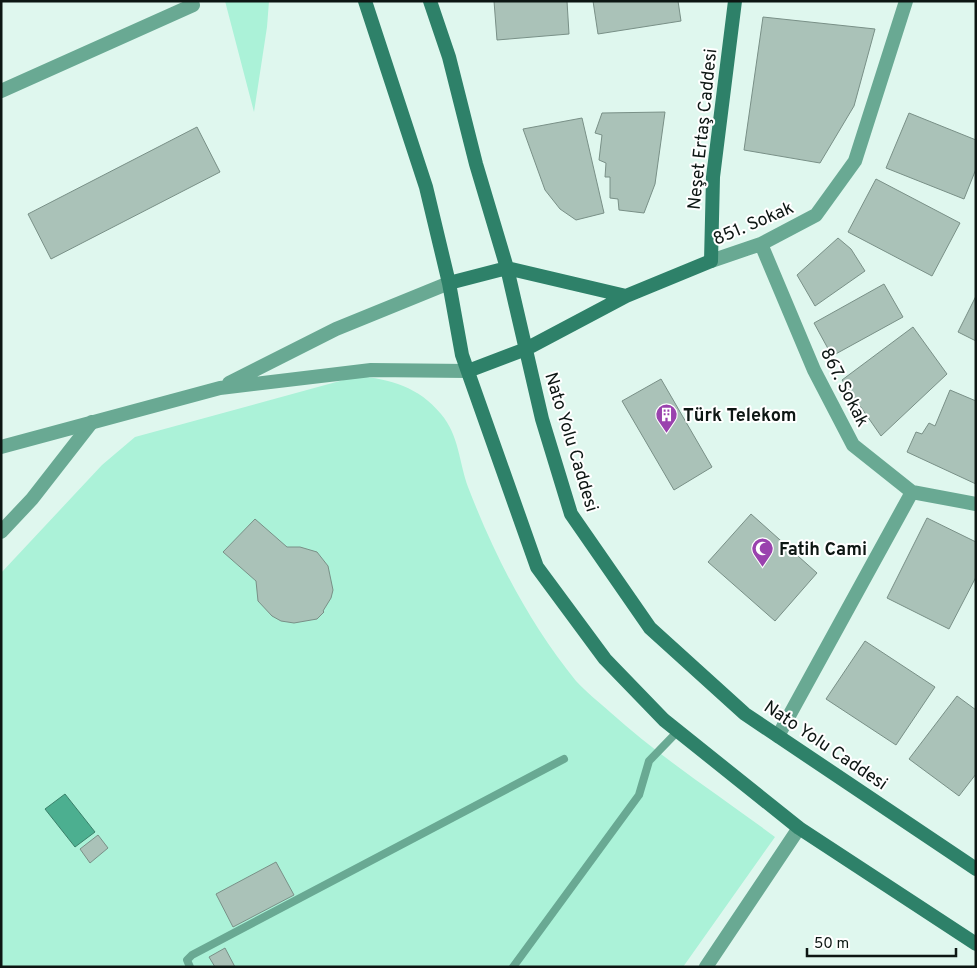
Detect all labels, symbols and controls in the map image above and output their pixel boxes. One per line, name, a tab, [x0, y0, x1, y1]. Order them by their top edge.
street label: Neşet Ertaş Caddesi	[684, 47, 723, 211]
street label: 851. Sokak	[710, 197, 798, 252]
street label: 867. Sokak	[814, 344, 873, 431]
street label: Nato Yolu Caddesi	[538, 370, 603, 515]
building icon: Türk Telekom	[655, 403, 679, 434]
place label: Türk Telekom	[683, 405, 797, 428]
mosque icon: Fatih Cami	[751, 537, 775, 568]
place label: Fatih Cami	[779, 539, 867, 562]
street label: Nato Yolu Caddesi	[759, 696, 892, 796]
scale bar	[807, 926, 956, 958]
text: 50 m	[814, 935, 849, 954]

